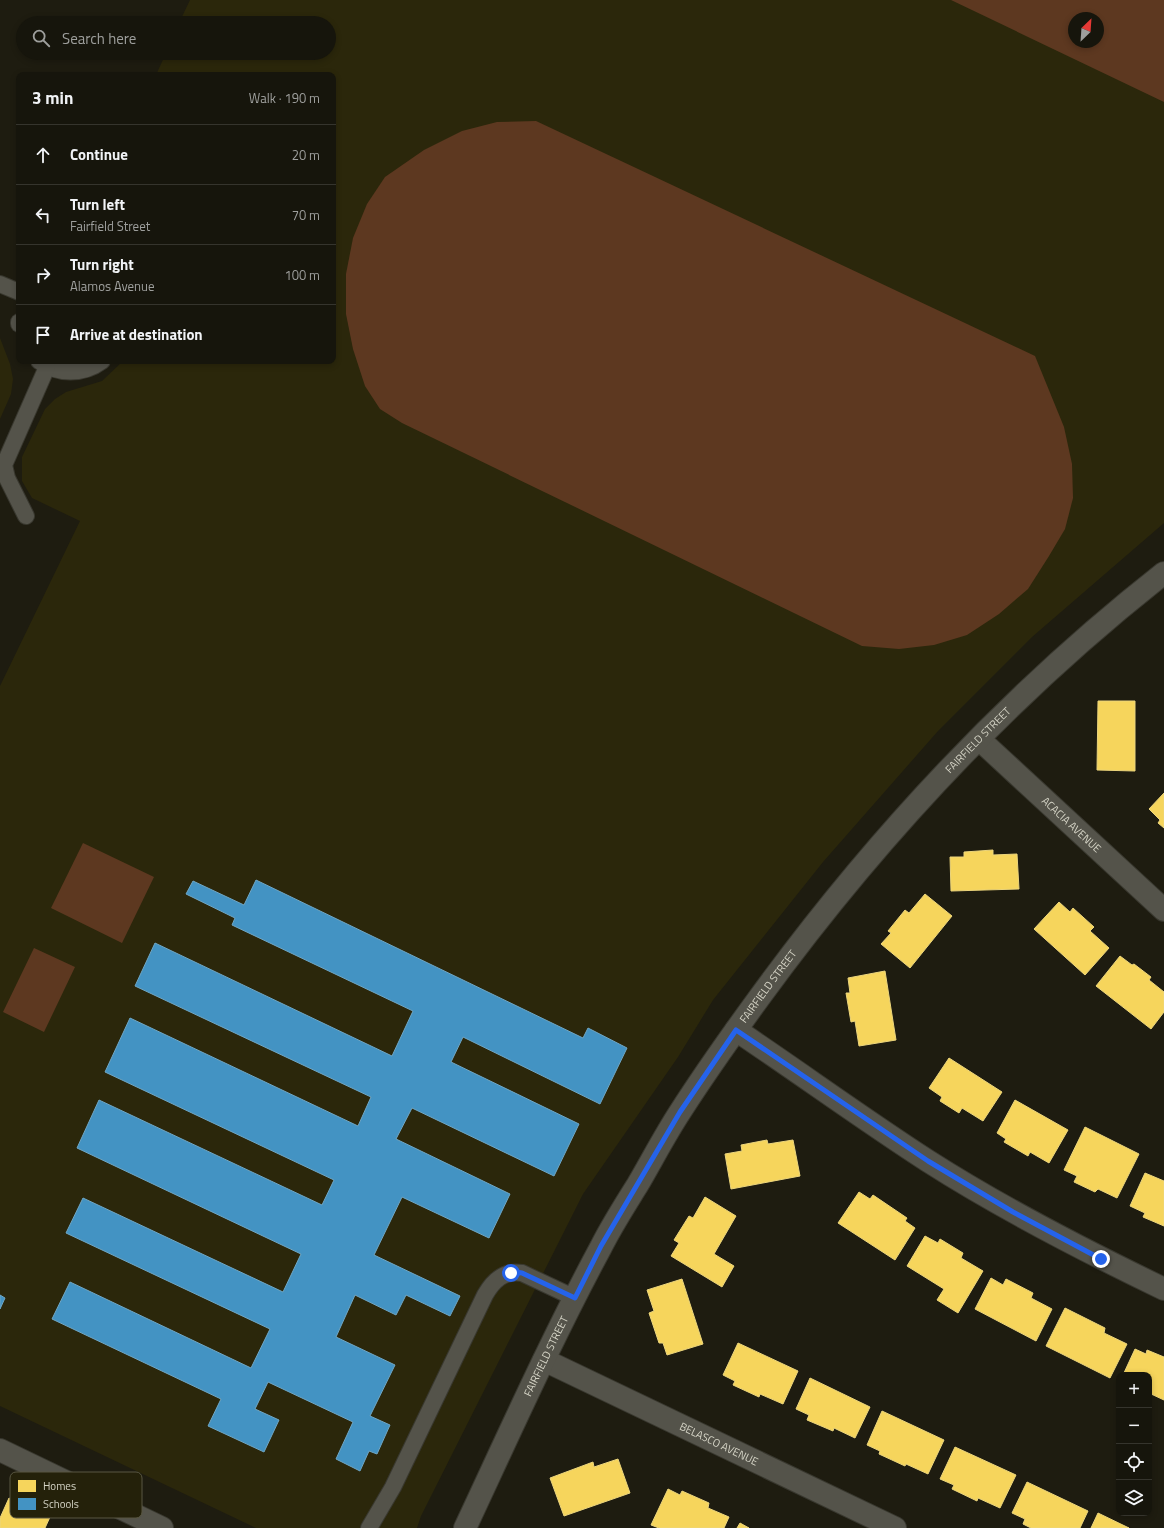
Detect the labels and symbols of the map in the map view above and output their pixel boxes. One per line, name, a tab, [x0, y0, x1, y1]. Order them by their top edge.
north arrow	[1068, 12, 1104, 48]
street label: FAIRFIELD STREET	[941, 703, 1014, 777]
street label: ACACIA AVENUE	[1038, 793, 1105, 856]
street label: FAIRFIELD STREET	[735, 946, 800, 1026]
route end	[1092, 1250, 1110, 1268]
route start	[502, 1264, 520, 1282]
street label: FAIRFIELD STREET	[520, 1313, 572, 1399]
street label: BELASCO AVENUE	[677, 1418, 761, 1469]
legend	[10, 1472, 142, 1518]
text: Homes	[43, 1478, 76, 1494]
text: Schools	[43, 1496, 79, 1512]

